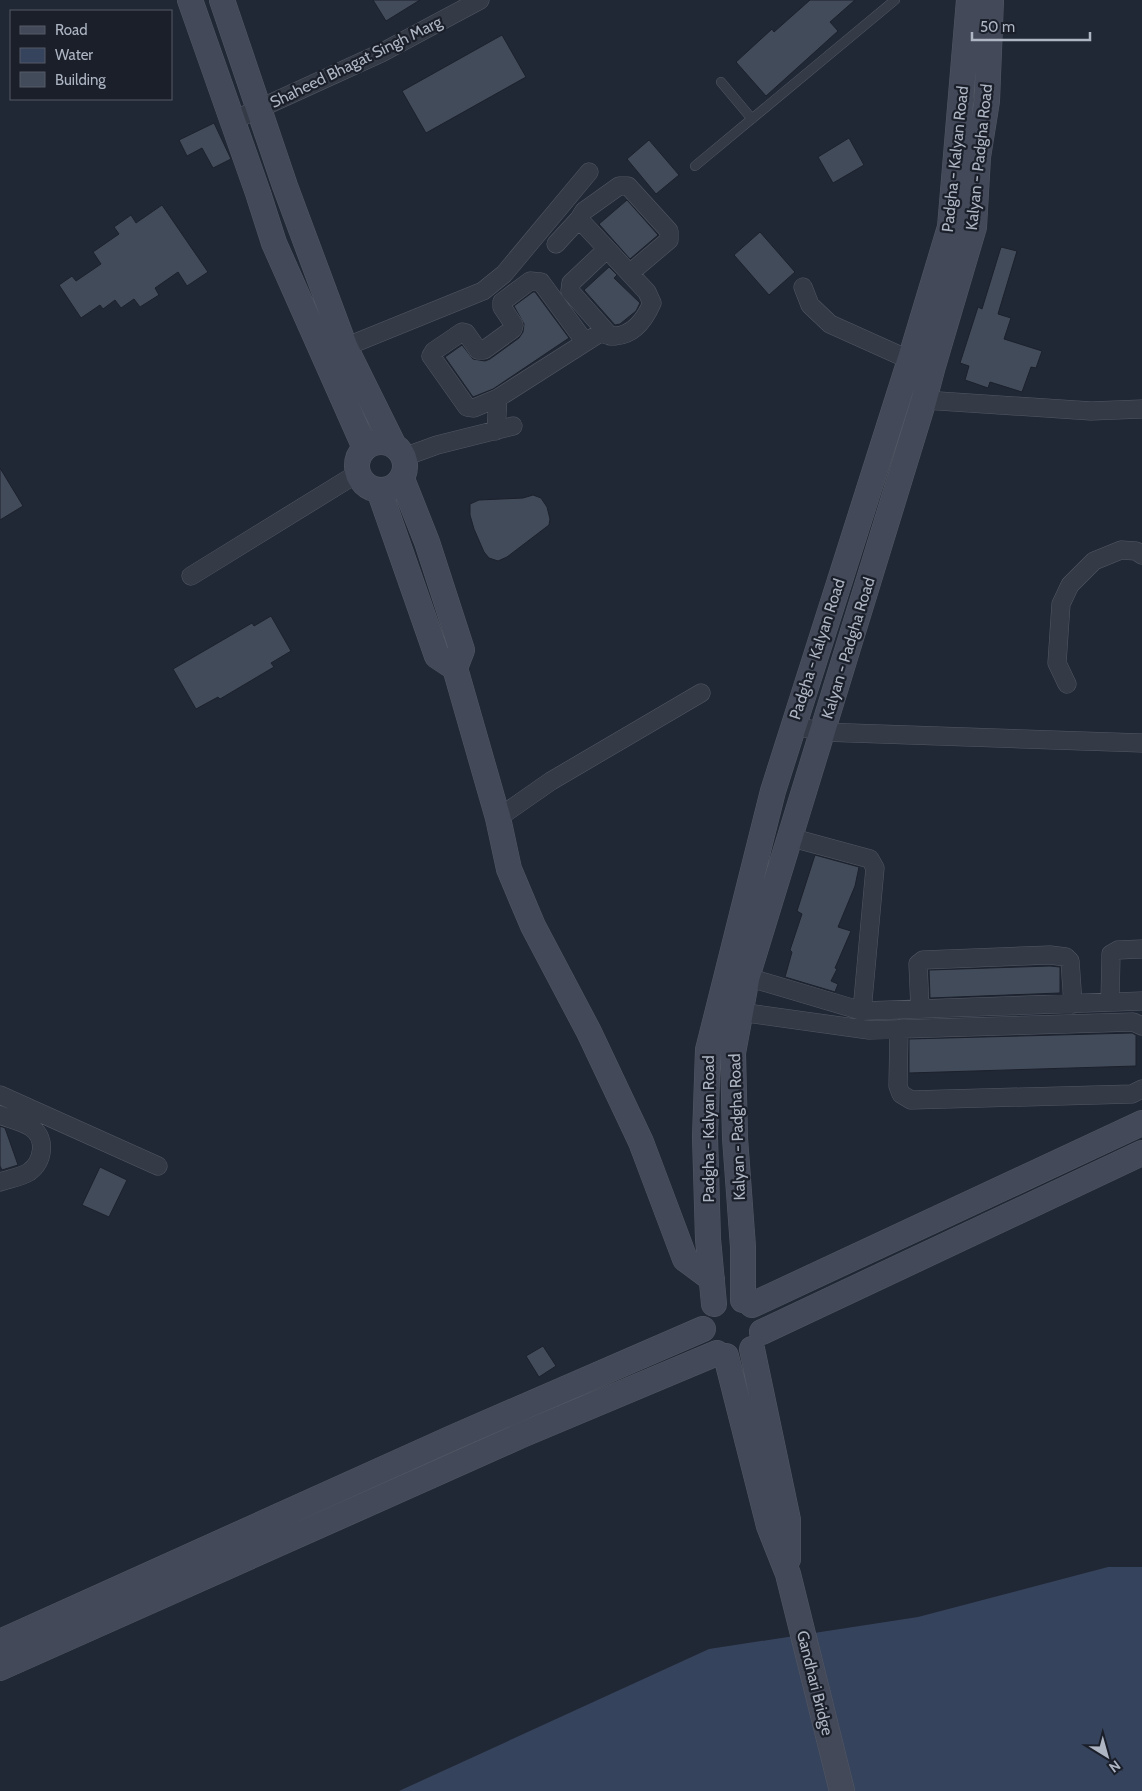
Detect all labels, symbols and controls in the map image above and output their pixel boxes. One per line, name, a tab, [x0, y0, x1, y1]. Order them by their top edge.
legend	[10, 10, 172, 100]
scale bar	[972, 10, 1090, 42]
street label: Shaheed Bhagat Singh Marg	[267, 12, 446, 112]
text: 50 m	[980, 18, 1015, 36]
text: Road	[55, 21, 88, 39]
text: Water	[55, 46, 93, 64]
text: Building	[55, 71, 106, 89]
street label: Kalyan - Padgha Road	[962, 83, 996, 231]
street label: Padgha - Kalyan Road	[938, 85, 972, 233]
street label: Kalyan - Padgha Road	[817, 575, 879, 721]
street label: Padgha - Kalyan Road	[785, 576, 849, 722]
street label: Kalyan - Padgha Road	[725, 1053, 749, 1201]
street label: Padgha - Kalyan Road	[699, 1055, 718, 1203]
street label: Gandhari Bridge	[793, 1628, 837, 1738]
north arrow	[1082, 1731, 1132, 1781]
text: N	[1105, 1756, 1124, 1777]

